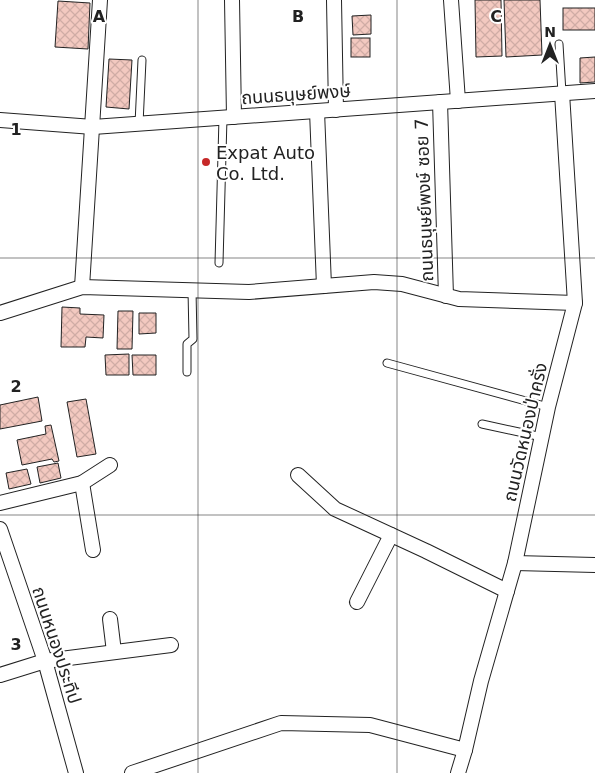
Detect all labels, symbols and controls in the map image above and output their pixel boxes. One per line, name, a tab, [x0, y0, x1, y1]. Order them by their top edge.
text: A	[93, 7, 106, 26]
text: B	[292, 7, 304, 26]
text: C	[490, 7, 502, 26]
north arrow	[525, 20, 575, 70]
text: N	[544, 24, 556, 40]
street label: ถนนธนุษย์พงษ์	[241, 80, 351, 109]
street label: ถนนธนุษย์พงษ์ ซอย 7	[411, 118, 438, 282]
text: 1	[10, 120, 22, 139]
place label: Expat Auto Co. Ltd.	[216, 142, 315, 184]
marker: Expat Auto Co. Ltd.	[200, 156, 212, 168]
street label: ถนนวัดหนองป่าครั่ง	[498, 360, 551, 504]
text: 2	[10, 377, 22, 396]
street label: ถนนหนองประทีป	[28, 584, 86, 706]
text: 3	[10, 635, 22, 654]

